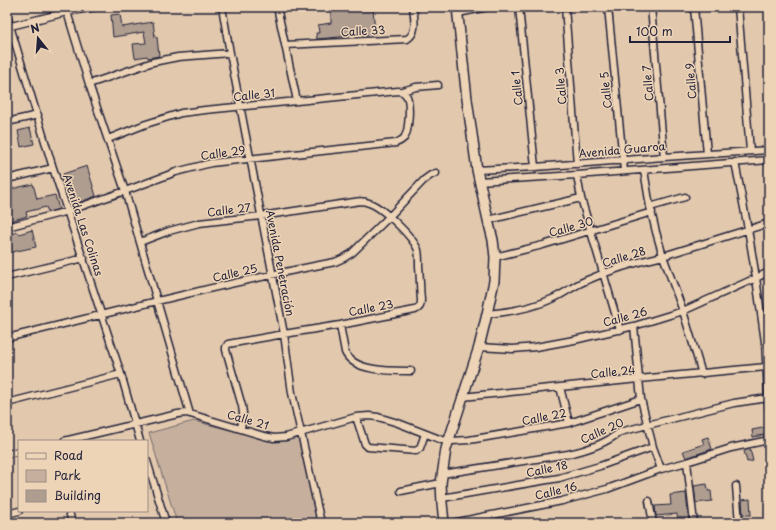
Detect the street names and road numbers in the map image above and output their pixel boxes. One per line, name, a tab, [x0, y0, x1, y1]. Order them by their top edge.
street label: Calle 33	[340, 21, 386, 40]
street label: Calle 9	[680, 62, 701, 100]
street label: Calle 7	[637, 64, 658, 102]
street label: Calle 3	[550, 67, 571, 105]
street label: Calle 1	[506, 70, 527, 106]
street label: Calle 5	[595, 71, 616, 109]
street label: Calle 31	[232, 84, 276, 105]
street label: Avenida Guaroa	[578, 137, 667, 162]
street label: Calle 29	[200, 141, 246, 164]
street label: Avenida Las Colinas	[59, 172, 108, 278]
street label: Calle 27	[206, 198, 252, 221]
street label: Avenida Penetración	[262, 208, 299, 318]
street label: Calle 30	[547, 212, 595, 241]
street label: Calle 28	[600, 242, 648, 271]
street label: Calle 25	[211, 259, 259, 286]
street label: Calle 23	[347, 295, 395, 320]
street label: Calle 26	[601, 302, 649, 331]
street label: Calle 24	[590, 361, 636, 382]
street label: Calle 22	[520, 404, 568, 429]
street label: Calle 21	[225, 405, 271, 434]
street label: Calle 20	[577, 413, 626, 448]
street label: Calle 18	[525, 456, 569, 481]
street label: Calle 16	[533, 477, 579, 504]

